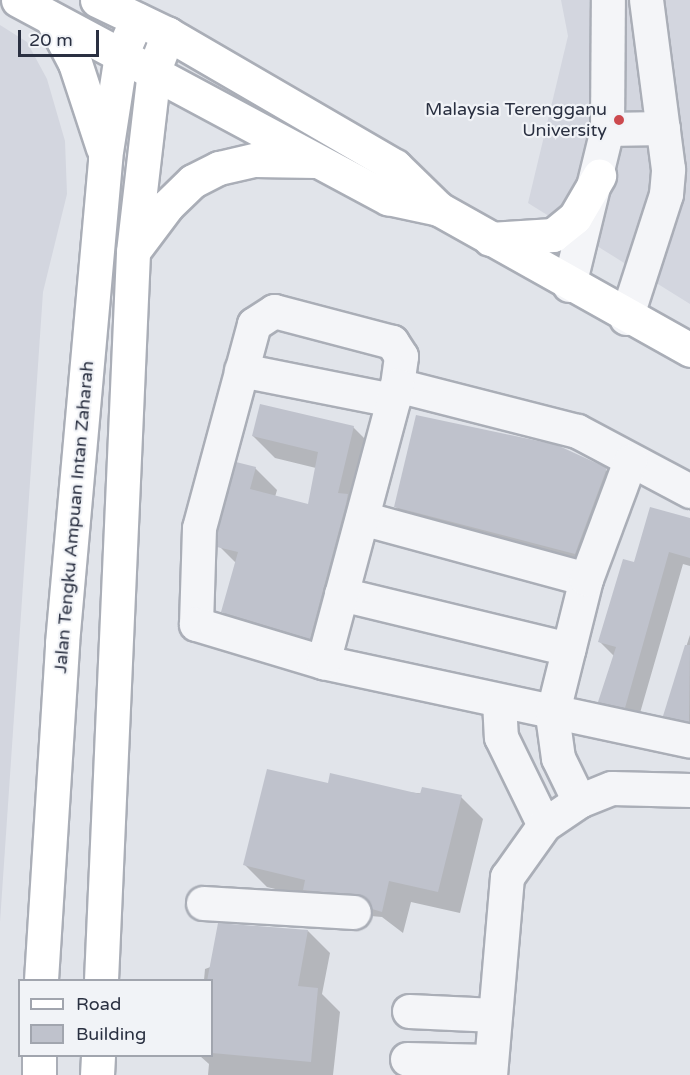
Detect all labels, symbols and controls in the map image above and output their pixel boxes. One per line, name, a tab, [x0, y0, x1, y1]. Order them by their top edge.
scale bar	[21, 18, 102, 56]
text: 20 m	[29, 29, 73, 51]
place label: Malaysia Terengganu University	[425, 99, 607, 142]
marker: Malaysia Terengganu University	[612, 113, 626, 127]
street label: Jalan Tengku Ampuan Intan Zaharah	[50, 360, 98, 674]
legend	[18, 979, 213, 1057]
text: Road	[76, 993, 121, 1015]
text: Building	[76, 1023, 146, 1045]

